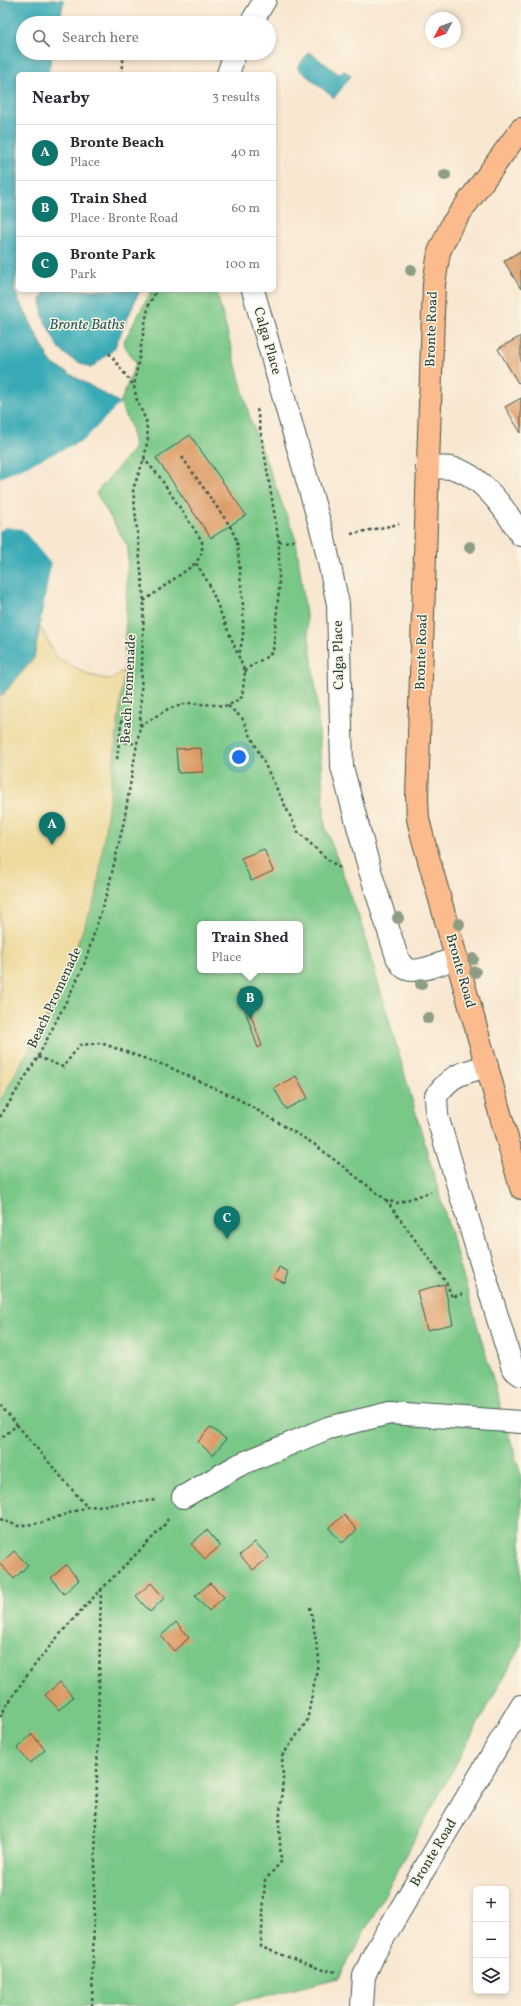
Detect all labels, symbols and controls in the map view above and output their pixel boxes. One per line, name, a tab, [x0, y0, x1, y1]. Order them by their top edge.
north arrow	[425, 12, 461, 48]
search box	[16, 16, 276, 60]
icon: search	[30, 27, 52, 49]
text: Search here	[62, 28, 139, 49]
text: Nearby	[32, 87, 90, 110]
text: 3 results	[212, 89, 260, 107]
text: Bronte Beach	[70, 133, 164, 154]
text: A	[40, 144, 50, 162]
text: 40 m	[231, 144, 260, 162]
text: Place	[70, 154, 100, 172]
text: Train Shed	[70, 189, 147, 210]
text: B	[41, 200, 49, 218]
text: 60 m	[232, 200, 260, 218]
text: Place · Bronte Road	[70, 210, 178, 228]
text: Bronte Park	[70, 245, 156, 266]
text: C	[41, 256, 49, 274]
text: 100 m	[225, 256, 260, 274]
text: Park	[70, 266, 97, 284]
street label: Bronte Road	[421, 290, 443, 367]
street label: Calga Place	[248, 305, 286, 377]
water label: Bronte Baths	[49, 315, 125, 336]
street label: Bronte Road	[411, 613, 433, 690]
street label: Calga Place	[329, 620, 349, 690]
street label: Beach Promenade	[117, 633, 141, 744]
your location	[229, 747, 249, 767]
pin: A	[39, 812, 65, 845]
popup	[197, 921, 303, 973]
text: Train Shed	[211, 928, 289, 949]
street label: Bronte Road	[440, 932, 480, 1010]
street label: Beach Promenade	[23, 944, 87, 1052]
text: Place	[211, 949, 241, 967]
pin: B	[237, 986, 263, 1019]
pin: C	[214, 1206, 240, 1239]
street label: Bronte Road	[406, 1815, 462, 1891]
map controls	[473, 1886, 509, 1994]
button: +	[473, 1886, 509, 1922]
button: −	[473, 1922, 509, 1958]
button: layers	[473, 1958, 509, 1994]

